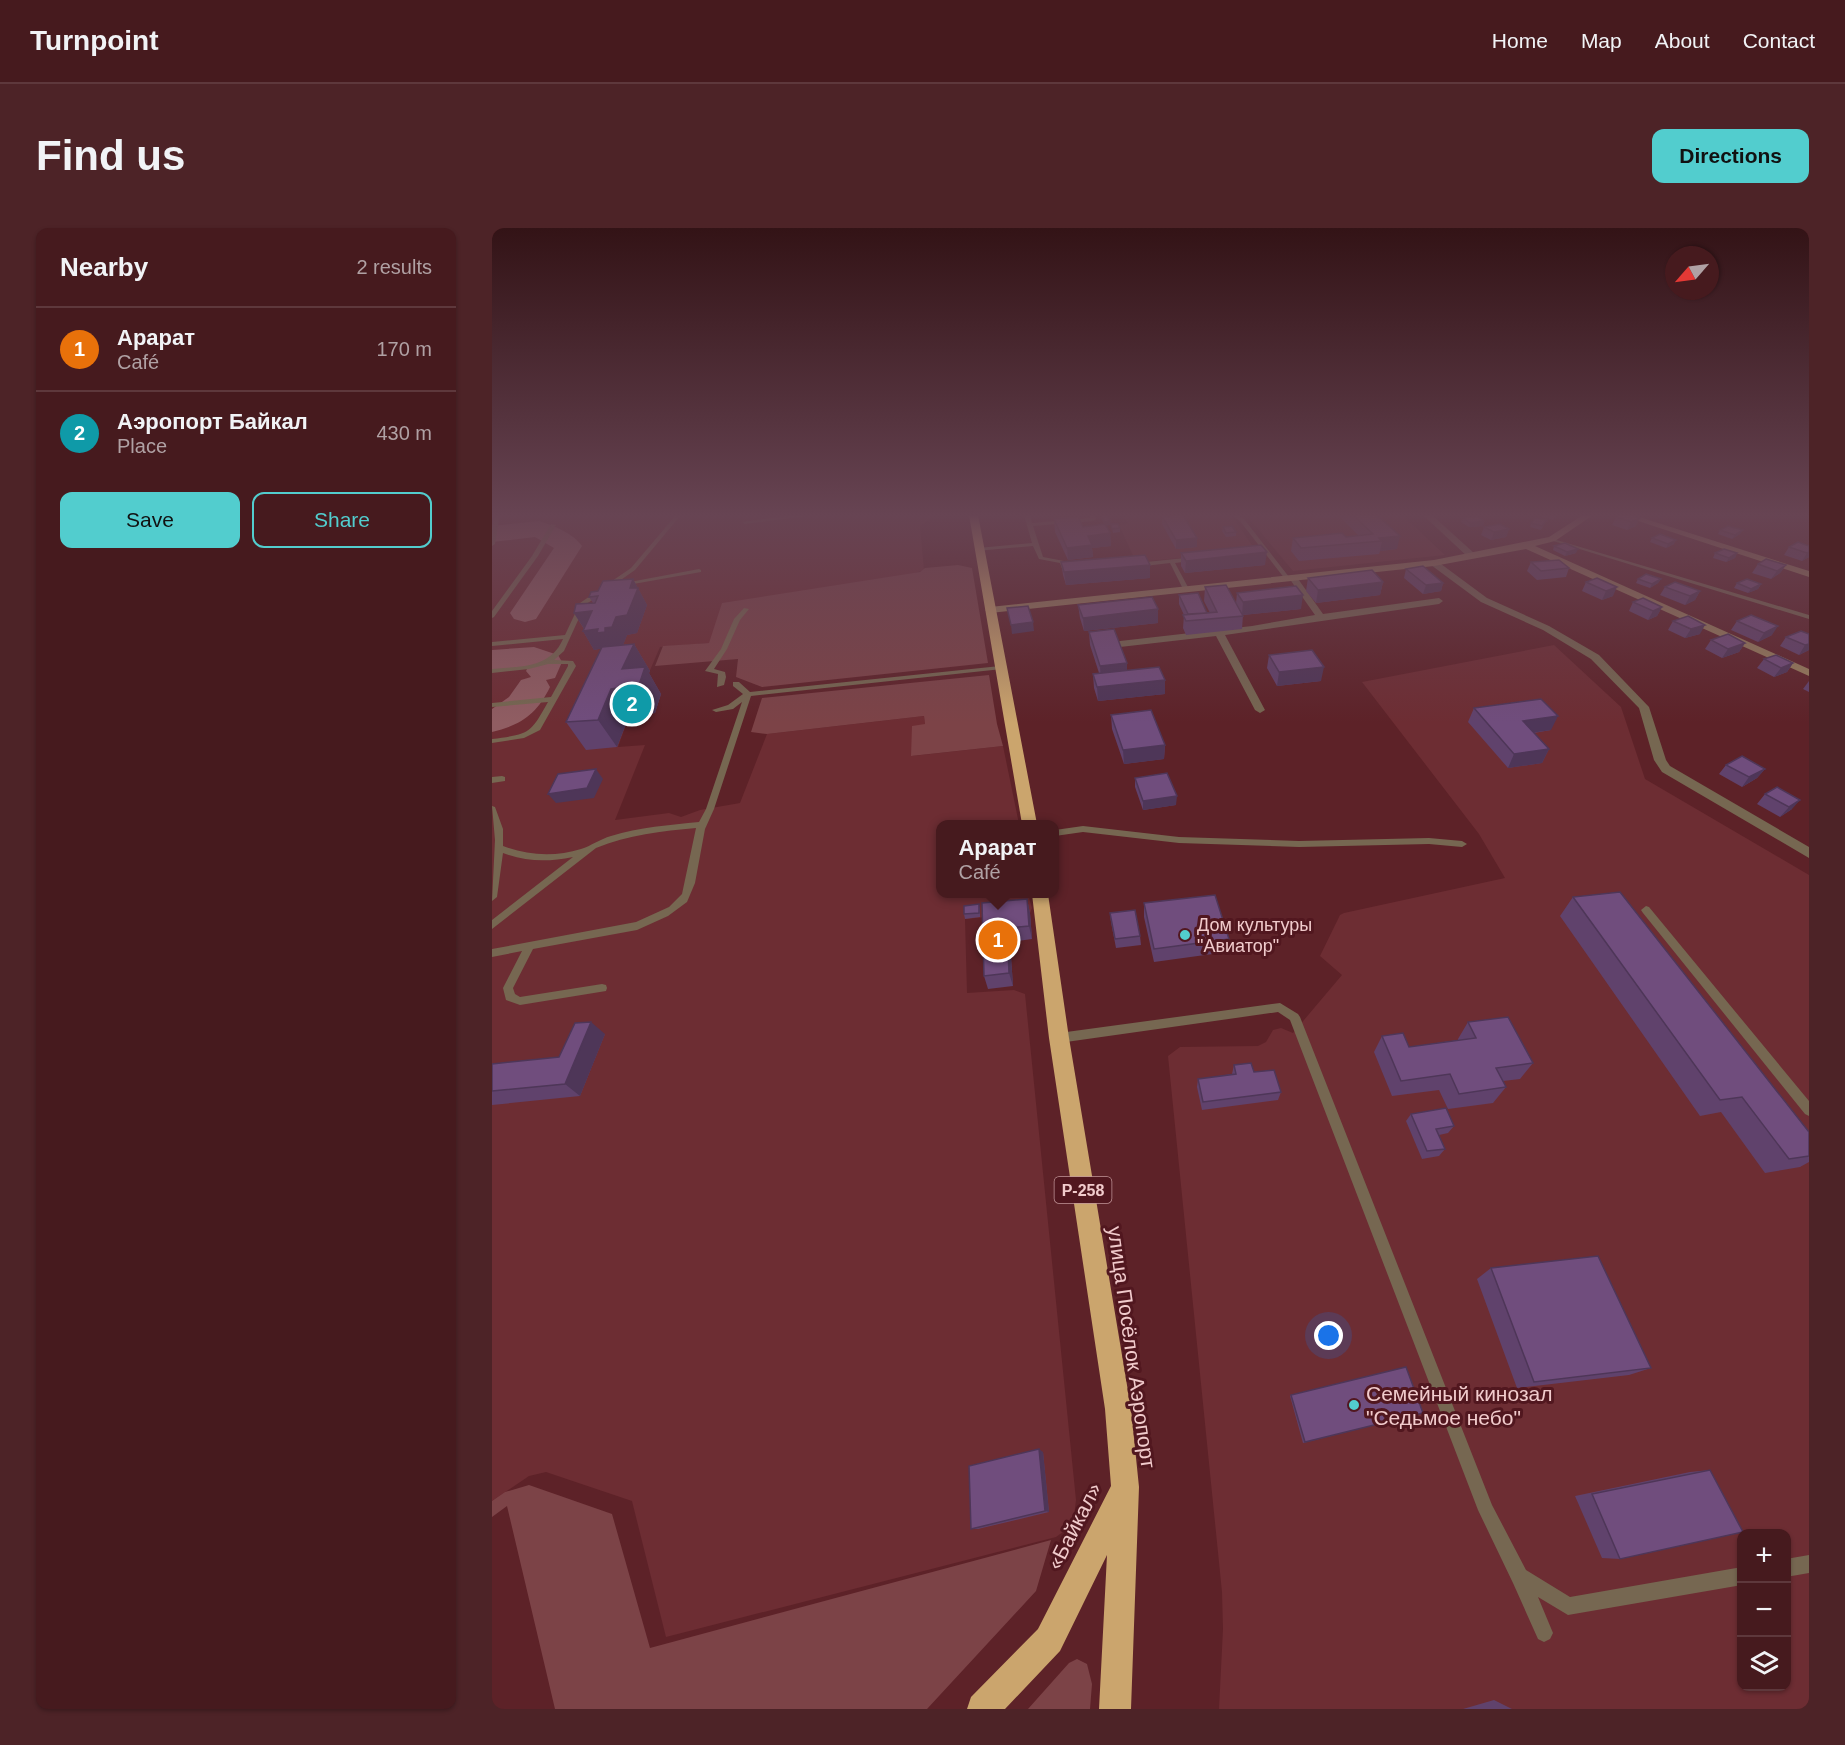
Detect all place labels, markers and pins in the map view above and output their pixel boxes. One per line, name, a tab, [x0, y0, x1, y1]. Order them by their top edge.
pin: 2	[612, 682, 652, 726]
place label: Дом культуры "Авиатор"	[1197, 915, 1312, 956]
pin: 1	[978, 918, 1018, 962]
marker: Дом культуры "Авиатор"	[1178, 928, 1192, 942]
place label: Семейный кинозал "Седьмое небо"	[1366, 1382, 1552, 1429]
marker: Семейный кинозал "Седьмое небо"	[1347, 1398, 1361, 1412]

